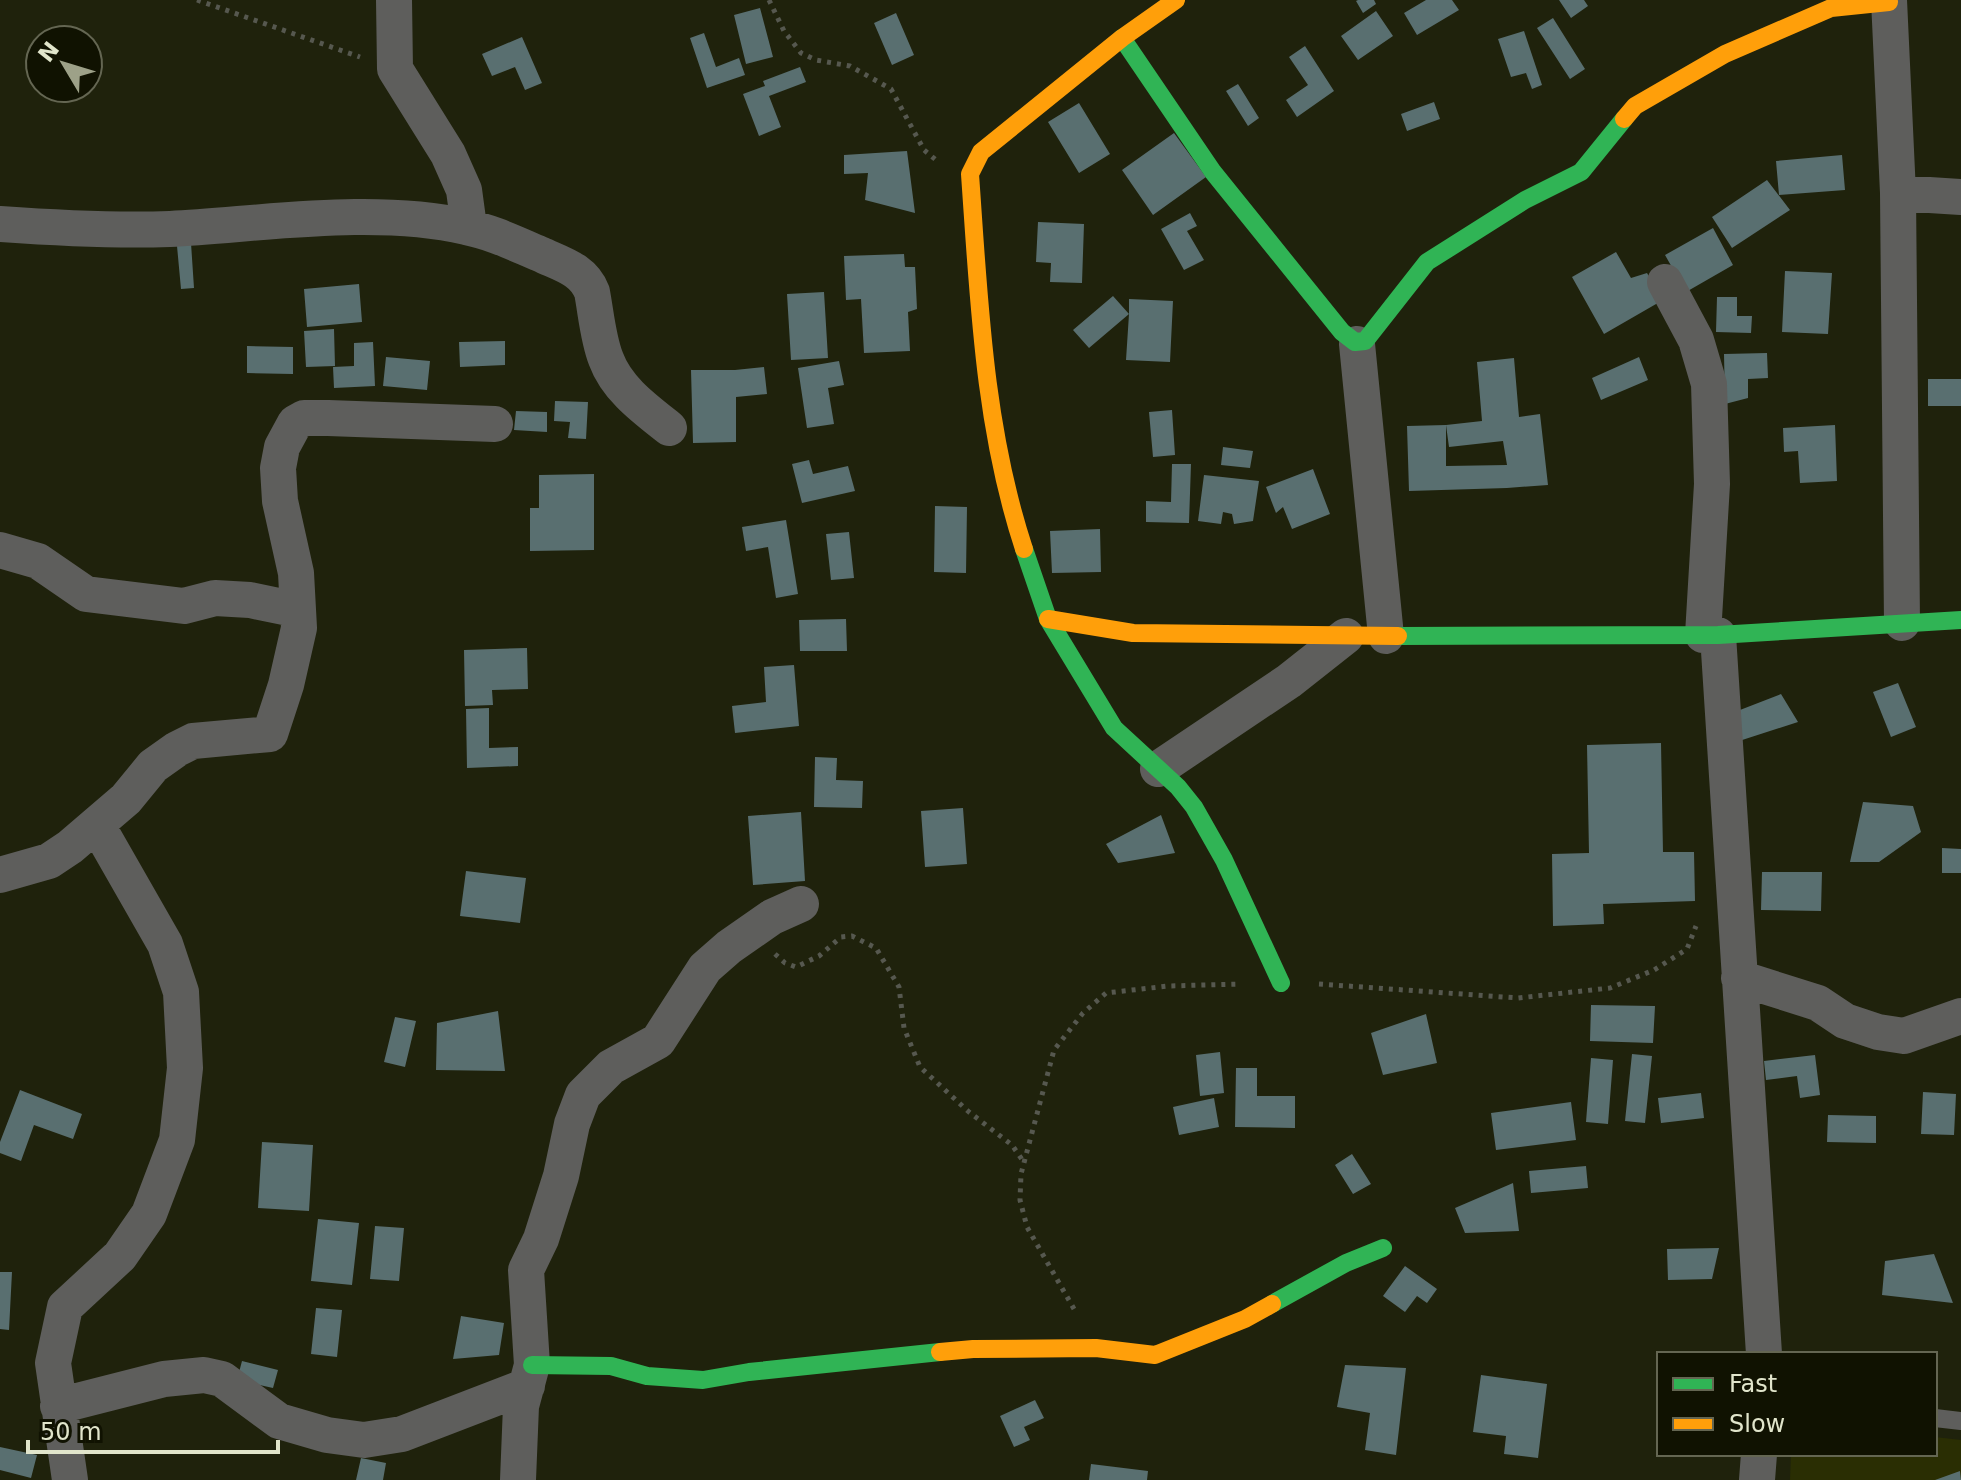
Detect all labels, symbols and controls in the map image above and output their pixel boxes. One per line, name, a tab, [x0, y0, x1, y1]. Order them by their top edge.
north arrow	[24, 24, 104, 104]
text: N	[33, 37, 64, 67]
legend	[1657, 1352, 1937, 1456]
text: Fast	[1729, 1370, 1777, 1398]
scale bar	[28, 1404, 278, 1454]
text: Slow	[1729, 1410, 1785, 1438]
text: 50 m	[40, 1418, 102, 1446]

